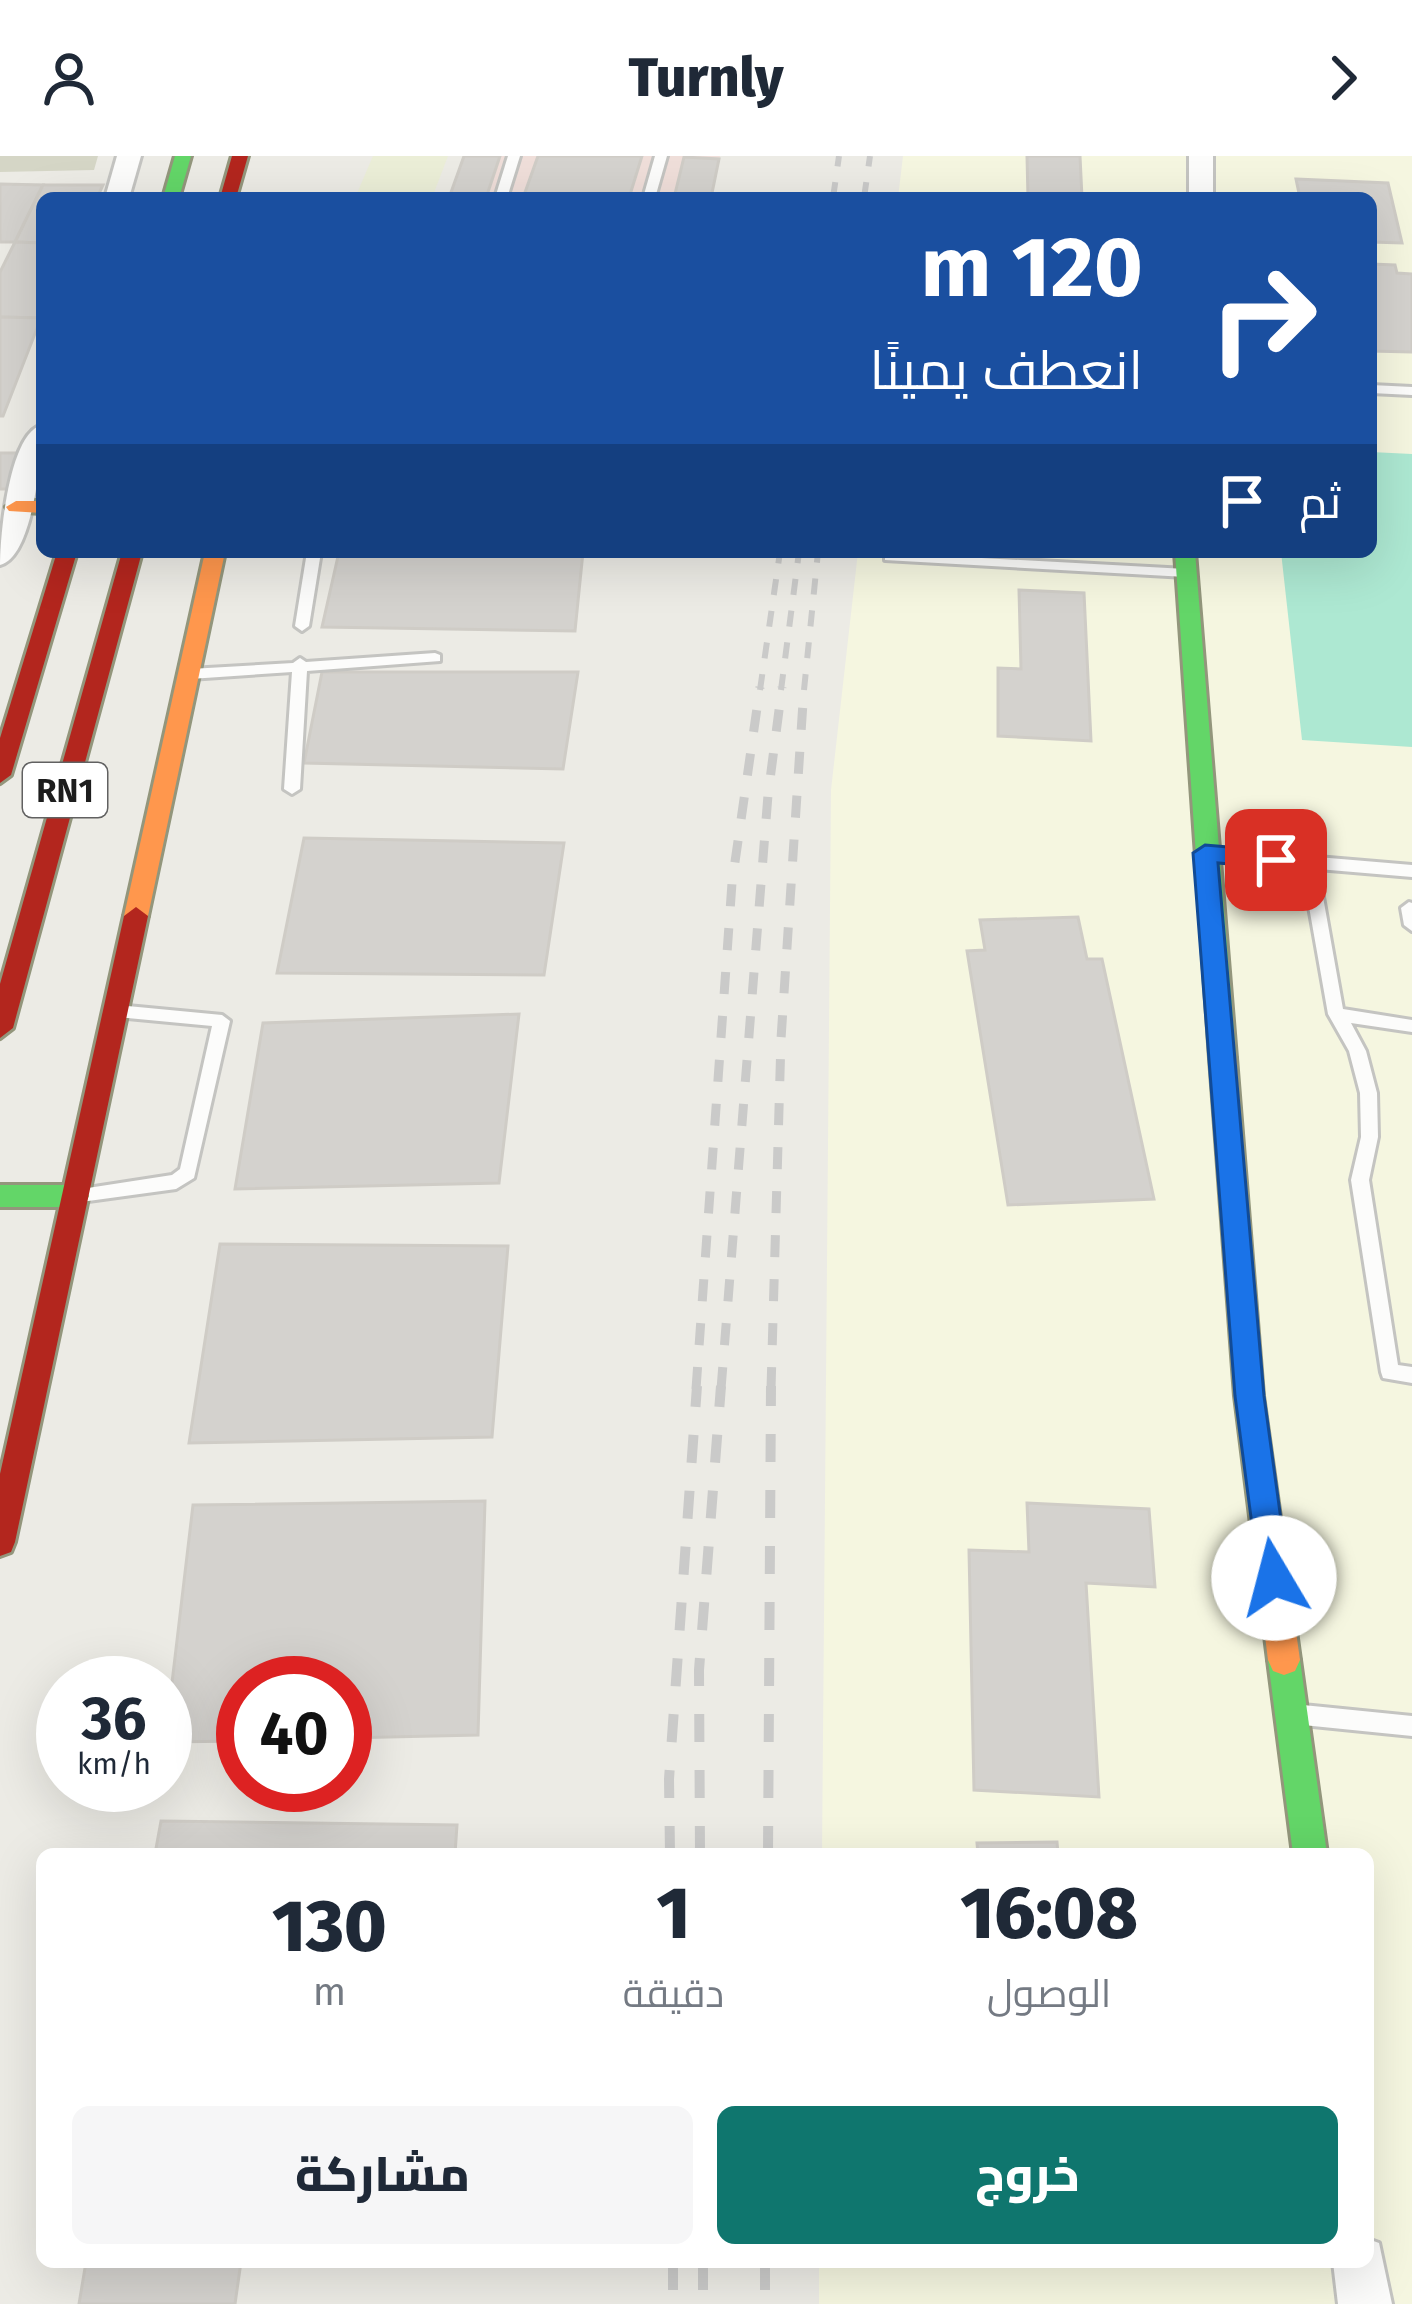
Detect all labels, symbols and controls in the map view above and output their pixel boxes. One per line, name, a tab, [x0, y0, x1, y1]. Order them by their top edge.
icon: person	[36, 45, 102, 111]
icon: forward	[1310, 45, 1376, 111]
text: Turnly	[628, 46, 784, 110]
text: 120 m	[921, 217, 1143, 318]
icon: right	[1185, 240, 1341, 396]
text: انعطف يمينًا	[869, 339, 1143, 403]
icon: arrive	[1209, 468, 1275, 534]
text: ثم	[1299, 476, 1341, 530]
road number: RN1	[23, 763, 107, 817]
pin	[1225, 809, 1327, 911]
icon: arrive	[1243, 827, 1309, 893]
position arrow	[1211, 1515, 1337, 1641]
speed limit sign: 40	[216, 1656, 372, 1812]
text: 36	[81, 1683, 147, 1755]
text: km/h	[77, 1746, 151, 1782]
text: 1	[656, 1871, 690, 1957]
text: 16:08	[960, 1871, 1138, 1957]
text: 130	[272, 1884, 387, 1970]
text: m	[313, 1969, 346, 2015]
text: دقيقة	[623, 1971, 724, 2017]
text: الوصول	[987, 1971, 1111, 2017]
button: مشاركة	[72, 2106, 693, 2244]
button: خروج	[717, 2106, 1338, 2244]

